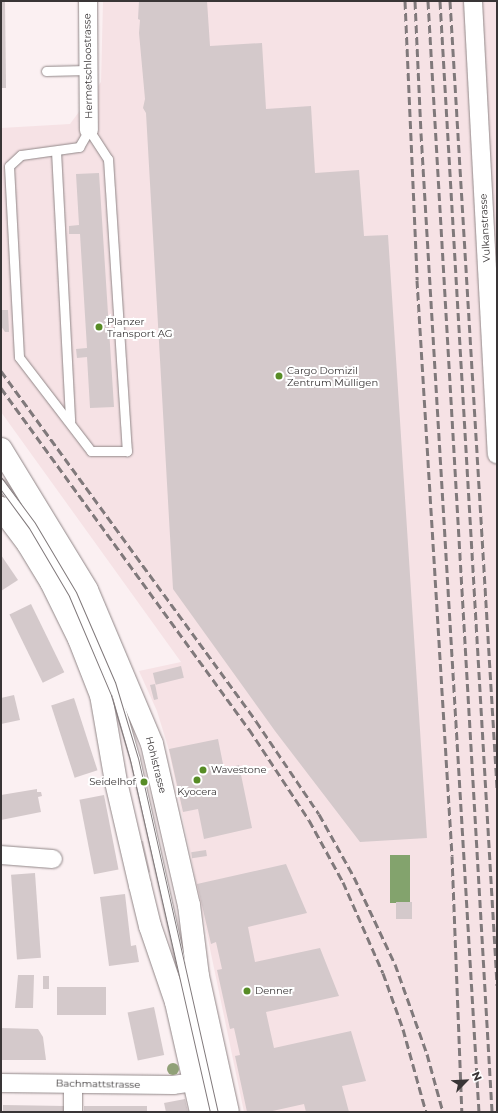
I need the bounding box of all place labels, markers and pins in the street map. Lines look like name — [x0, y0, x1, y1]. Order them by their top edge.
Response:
place label: Planzer Transport AG — [107, 315, 172, 338]
marker: Planzer Transport AG — [94, 322, 104, 332]
place label: Cargo Domizil Zentrum Mülligen — [287, 364, 378, 388]
marker: Cargo Domizil Zentrum Mülligen — [274, 371, 284, 381]
place label: Wavestone — [211, 764, 266, 776]
marker: Wavestone — [198, 765, 208, 775]
marker: Kyocera — [192, 775, 202, 785]
place label: Seidelhof — [89, 776, 136, 788]
marker: Seidelhof — [139, 777, 149, 787]
place label: Kyocera — [177, 786, 217, 798]
place label: Denner — [255, 985, 293, 997]
marker: Denner — [242, 986, 252, 996]

